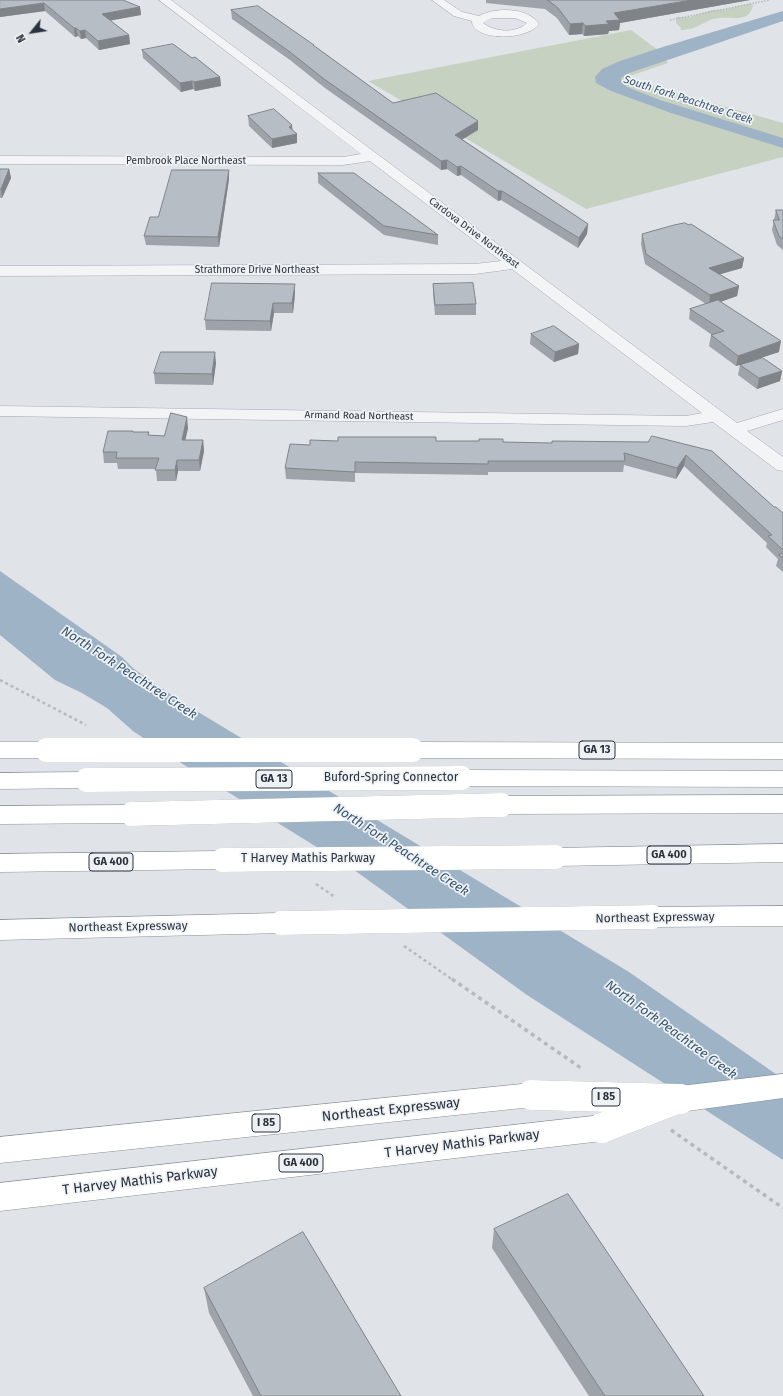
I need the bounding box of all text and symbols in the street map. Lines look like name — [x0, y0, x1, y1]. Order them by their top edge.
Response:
north arrow — [12, 12, 52, 52]
text: N — [14, 32, 29, 45]
water label: South Fork Peachtree Creek — [622, 73, 754, 127]
street label: Pembrook Place Northeast — [126, 155, 246, 167]
street label: Cardova Drive Northeast — [426, 195, 522, 271]
street label: Strathmore Drive Northeast — [195, 264, 319, 276]
street label: Armand Road Northeast — [305, 409, 413, 423]
water label: North Fork Peachtree Creek — [58, 623, 200, 723]
road number: GA 13 — [579, 741, 615, 759]
road number: GA 13 — [256, 770, 292, 788]
street label: Buford-Spring Connector — [324, 771, 458, 785]
water label: North Fork Peachtree Creek — [330, 800, 472, 900]
road number: GA 400 — [647, 846, 691, 864]
street label: T Harvey Mathis Parkway — [241, 852, 375, 866]
road number: GA 400 — [89, 853, 133, 871]
street label: Northeast Expressway — [595, 910, 715, 926]
street label: Northeast Expressway — [68, 919, 188, 935]
water label: North Fork Peachtree Creek — [602, 977, 740, 1083]
road number: I 85 — [592, 1088, 620, 1106]
street label: Northeast Expressway — [321, 1094, 461, 1126]
road number: I 85 — [252, 1114, 280, 1132]
street label: T Harvey Mathis Parkway — [383, 1126, 541, 1162]
road number: GA 400 — [279, 1154, 323, 1172]
street label: T Harvey Mathis Parkway — [61, 1163, 219, 1199]

